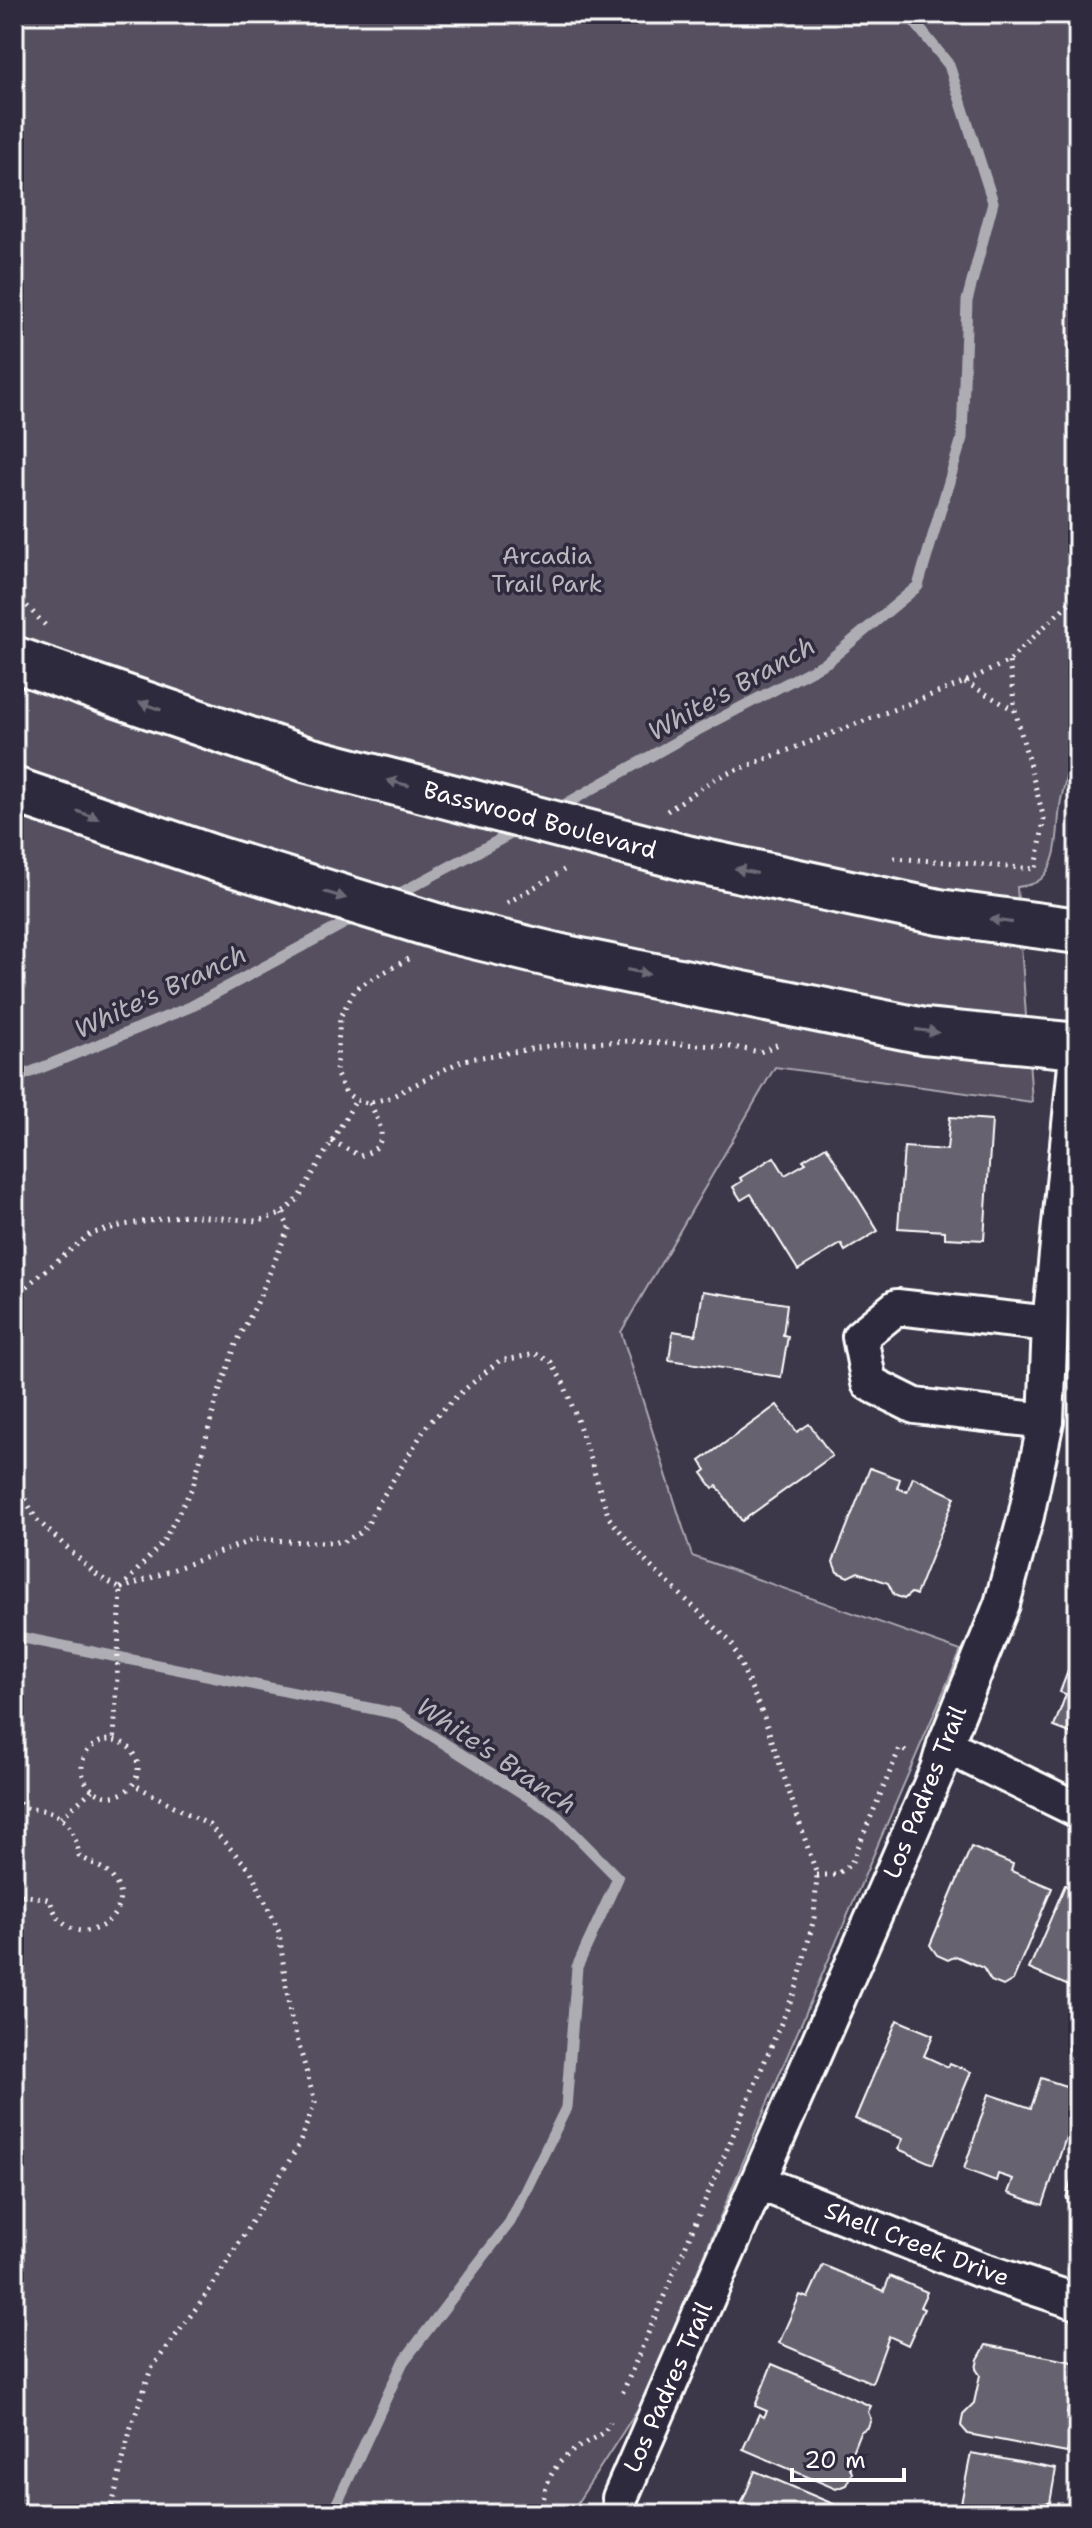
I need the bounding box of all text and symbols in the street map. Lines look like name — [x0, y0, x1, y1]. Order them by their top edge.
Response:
park label: Arcadia Trail Park — [492, 540, 602, 600]
water label: White's Branch — [641, 627, 821, 749]
one-way arrow — [137, 699, 161, 712]
street label: Basswood Boulevard — [420, 773, 660, 867]
one-way arrow — [385, 777, 410, 789]
one-way arrow — [76, 809, 100, 822]
one-way arrow — [733, 864, 758, 877]
one-way arrow — [323, 890, 347, 902]
one-way arrow — [988, 914, 1013, 927]
water label: White's Branch — [68, 936, 252, 1046]
one-way arrow — [626, 967, 651, 979]
one-way arrow — [915, 1024, 940, 1037]
water label: White's Branch — [410, 1688, 584, 1822]
street label: Los Padres Trail — [876, 1700, 975, 1883]
street label: Shell Creek Drive — [820, 2194, 1014, 2294]
street label: Los Padres Trail — [616, 2296, 720, 2477]
scale bar — [792, 2432, 904, 2482]
text: 20 m — [804, 2444, 866, 2476]

